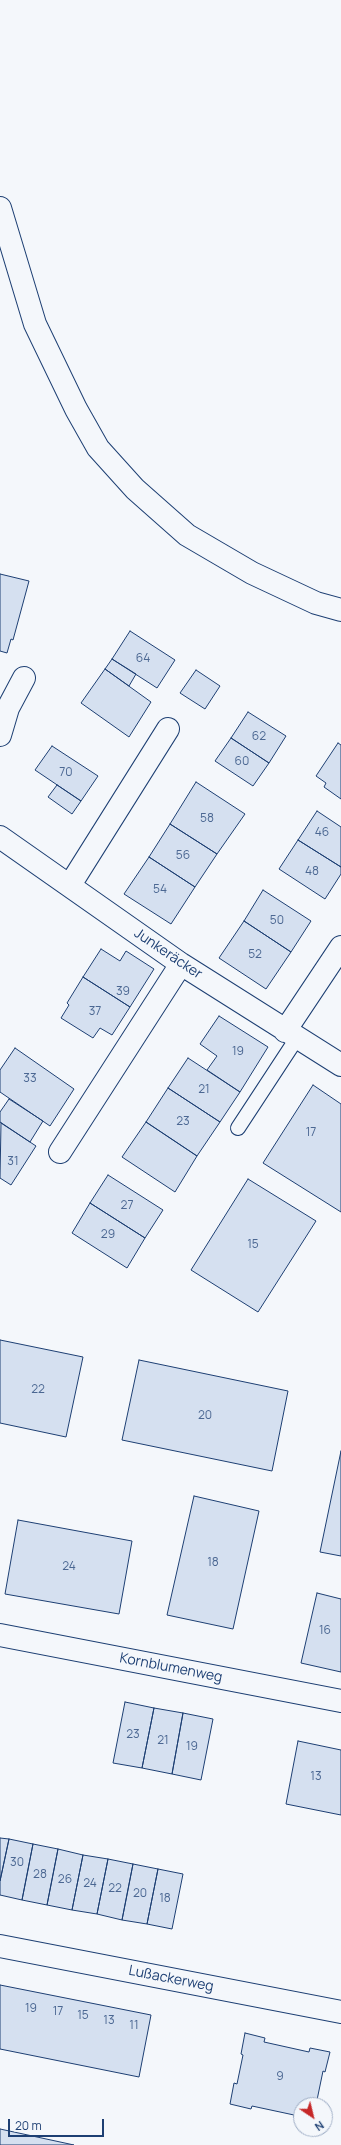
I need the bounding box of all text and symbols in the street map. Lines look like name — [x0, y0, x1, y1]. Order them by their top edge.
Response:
house number: 64 — [136, 652, 150, 666]
house number: 62 — [252, 730, 266, 744]
house number: 60 — [235, 755, 249, 769]
house number: 70 — [59, 766, 73, 780]
house number: 58 — [200, 812, 214, 826]
house number: 46 — [315, 826, 329, 840]
house number: 56 — [176, 849, 190, 863]
house number: 48 — [305, 865, 319, 879]
house number: 54 — [153, 883, 167, 897]
house number: 50 — [270, 914, 284, 928]
street label: Junkeräcker — [131, 925, 205, 983]
house number: 52 — [248, 948, 262, 962]
house number: 39 — [116, 985, 130, 999]
house number: 37 — [89, 1005, 101, 1019]
house number: 19 — [232, 1045, 244, 1059]
house number: 33 — [23, 1072, 37, 1086]
house number: 21 — [198, 1083, 210, 1097]
house number: 23 — [176, 1115, 190, 1129]
house number: 17 — [306, 1126, 316, 1140]
house number: 31 — [7, 1155, 19, 1169]
house number: 27 — [121, 1199, 133, 1213]
house number: 29 — [101, 1228, 115, 1242]
house number: 15 — [247, 1238, 259, 1252]
house number: 22 — [31, 1383, 45, 1397]
house number: 20 — [198, 1409, 212, 1423]
house number: 18 — [207, 1556, 219, 1570]
house number: 24 — [62, 1560, 76, 1574]
house number: 16 — [319, 1624, 331, 1638]
street label: Kornblumenweg — [118, 1650, 224, 1686]
house number: 23 — [126, 1728, 140, 1742]
house number: 21 — [157, 1734, 169, 1748]
house number: 19 — [186, 1740, 198, 1754]
house number: 13 — [310, 1770, 322, 1784]
house number: 30 — [10, 1856, 24, 1870]
house number: 28 — [33, 1868, 47, 1882]
house number: 26 — [58, 1873, 72, 1887]
house number: 24 — [83, 1877, 97, 1891]
house number: 22 — [108, 1882, 122, 1896]
house number: 20 — [133, 1887, 147, 1901]
house number: 18 — [159, 1892, 171, 1906]
street label: Lußackerweg — [127, 1963, 215, 1995]
house number: 19 — [25, 2002, 37, 2016]
house number: 17 — [53, 2005, 63, 2019]
house number: 15 — [77, 2009, 89, 2023]
house number: 13 — [103, 2014, 115, 2028]
house number: 11 — [129, 2019, 139, 2033]
house number: 9 — [276, 2070, 284, 2084]
north arrow — [293, 2097, 333, 2137]
scale bar — [10, 2111, 106, 2137]
text: 20 m — [15, 2117, 42, 2134]
text: N — [312, 2118, 327, 2135]

